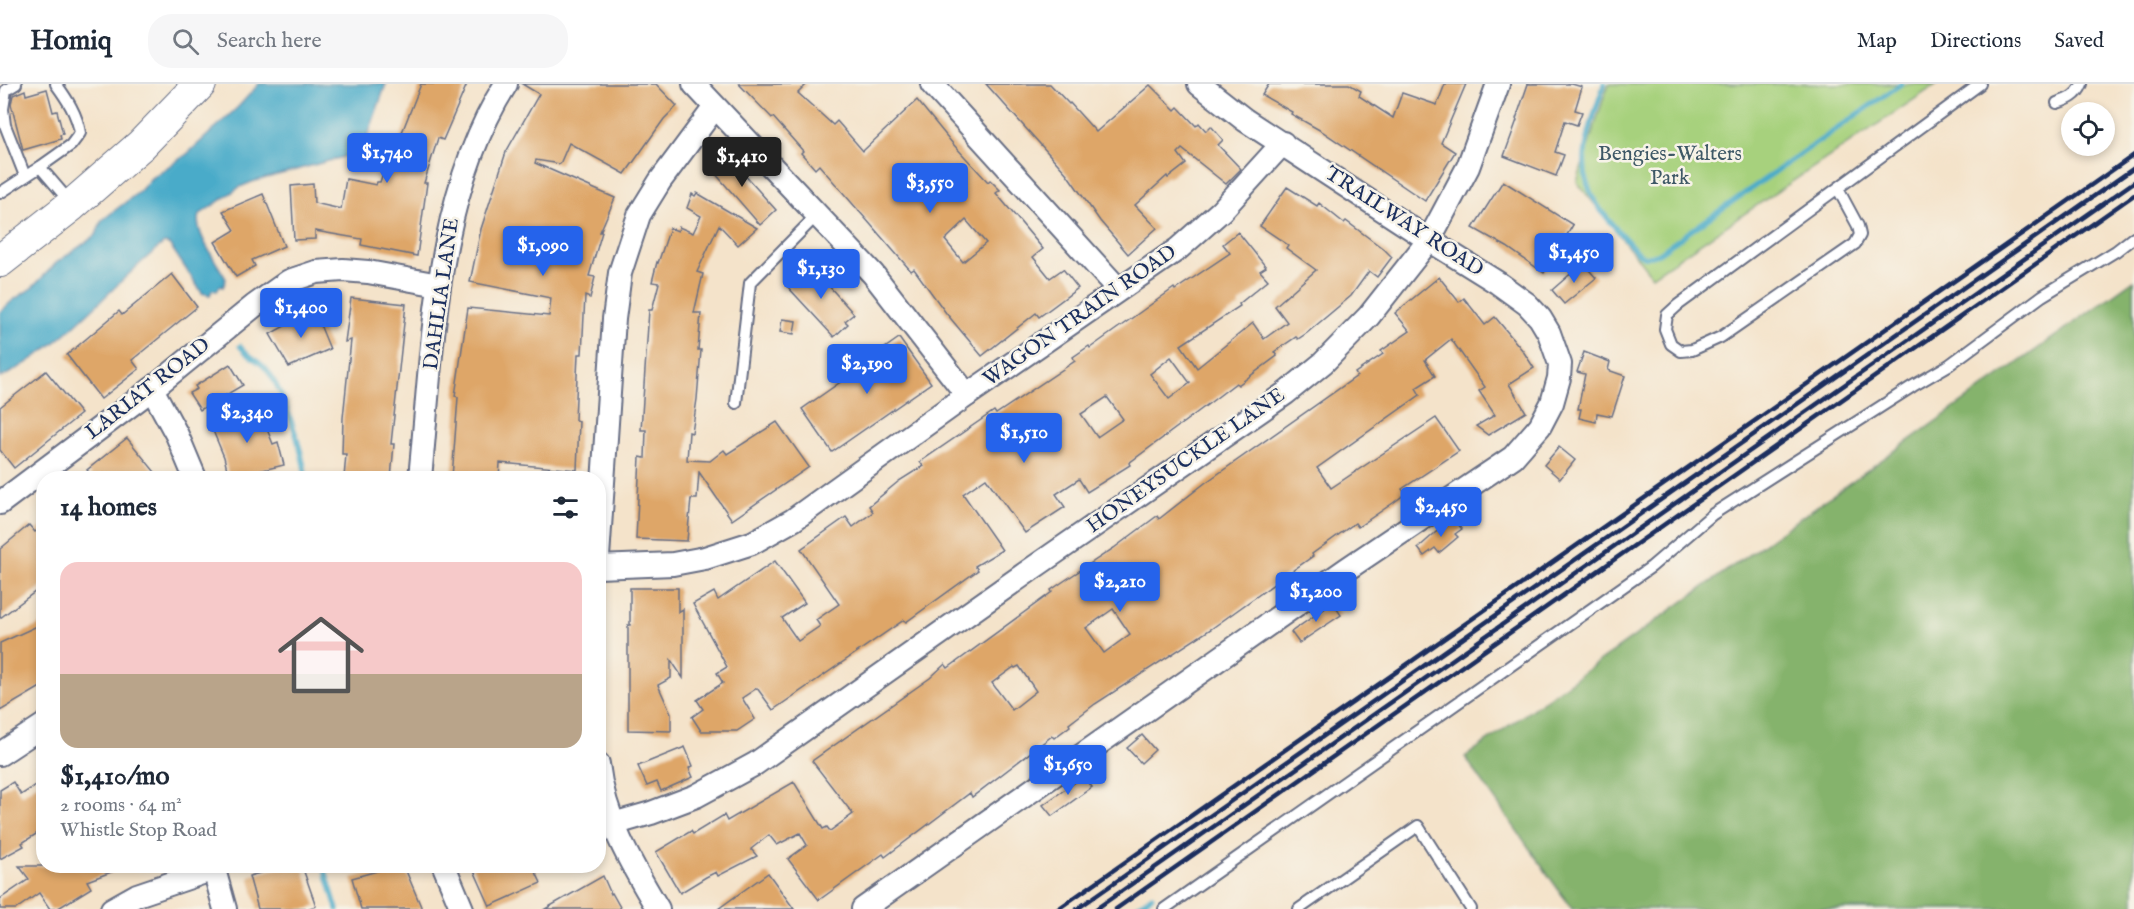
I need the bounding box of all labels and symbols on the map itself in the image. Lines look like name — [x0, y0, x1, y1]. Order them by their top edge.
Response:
pin: $1,740 — [338, 133, 436, 184]
pin: $1,410 — [693, 137, 791, 188]
park label: Bengies-Walters Park — [1598, 141, 1742, 192]
street label: TRAILWAY ROAD — [1319, 161, 1489, 283]
pin: $3,550 — [881, 163, 979, 214]
street label: DAHLIA LANE — [418, 216, 466, 372]
pin: $1,090 — [494, 226, 592, 277]
pin: $1,450 — [1525, 233, 1623, 284]
street label: WAGON TRAIN ROAD — [978, 239, 1182, 393]
pin: $1,130 — [772, 249, 870, 300]
pin: $1,400 — [252, 288, 350, 339]
street label: LARIAT ROAD — [80, 332, 216, 446]
pin: $2,190 — [818, 344, 916, 395]
street label: HONEYSUCKLE LANE — [1082, 382, 1290, 540]
pin: $2,340 — [198, 393, 296, 444]
pin: $1,510 — [975, 413, 1073, 464]
pin: $2,450 — [1392, 487, 1490, 538]
pin: $2,210 — [1071, 562, 1169, 613]
pin: $1,200 — [1267, 572, 1365, 623]
pin: $1,650 — [1019, 745, 1117, 796]

